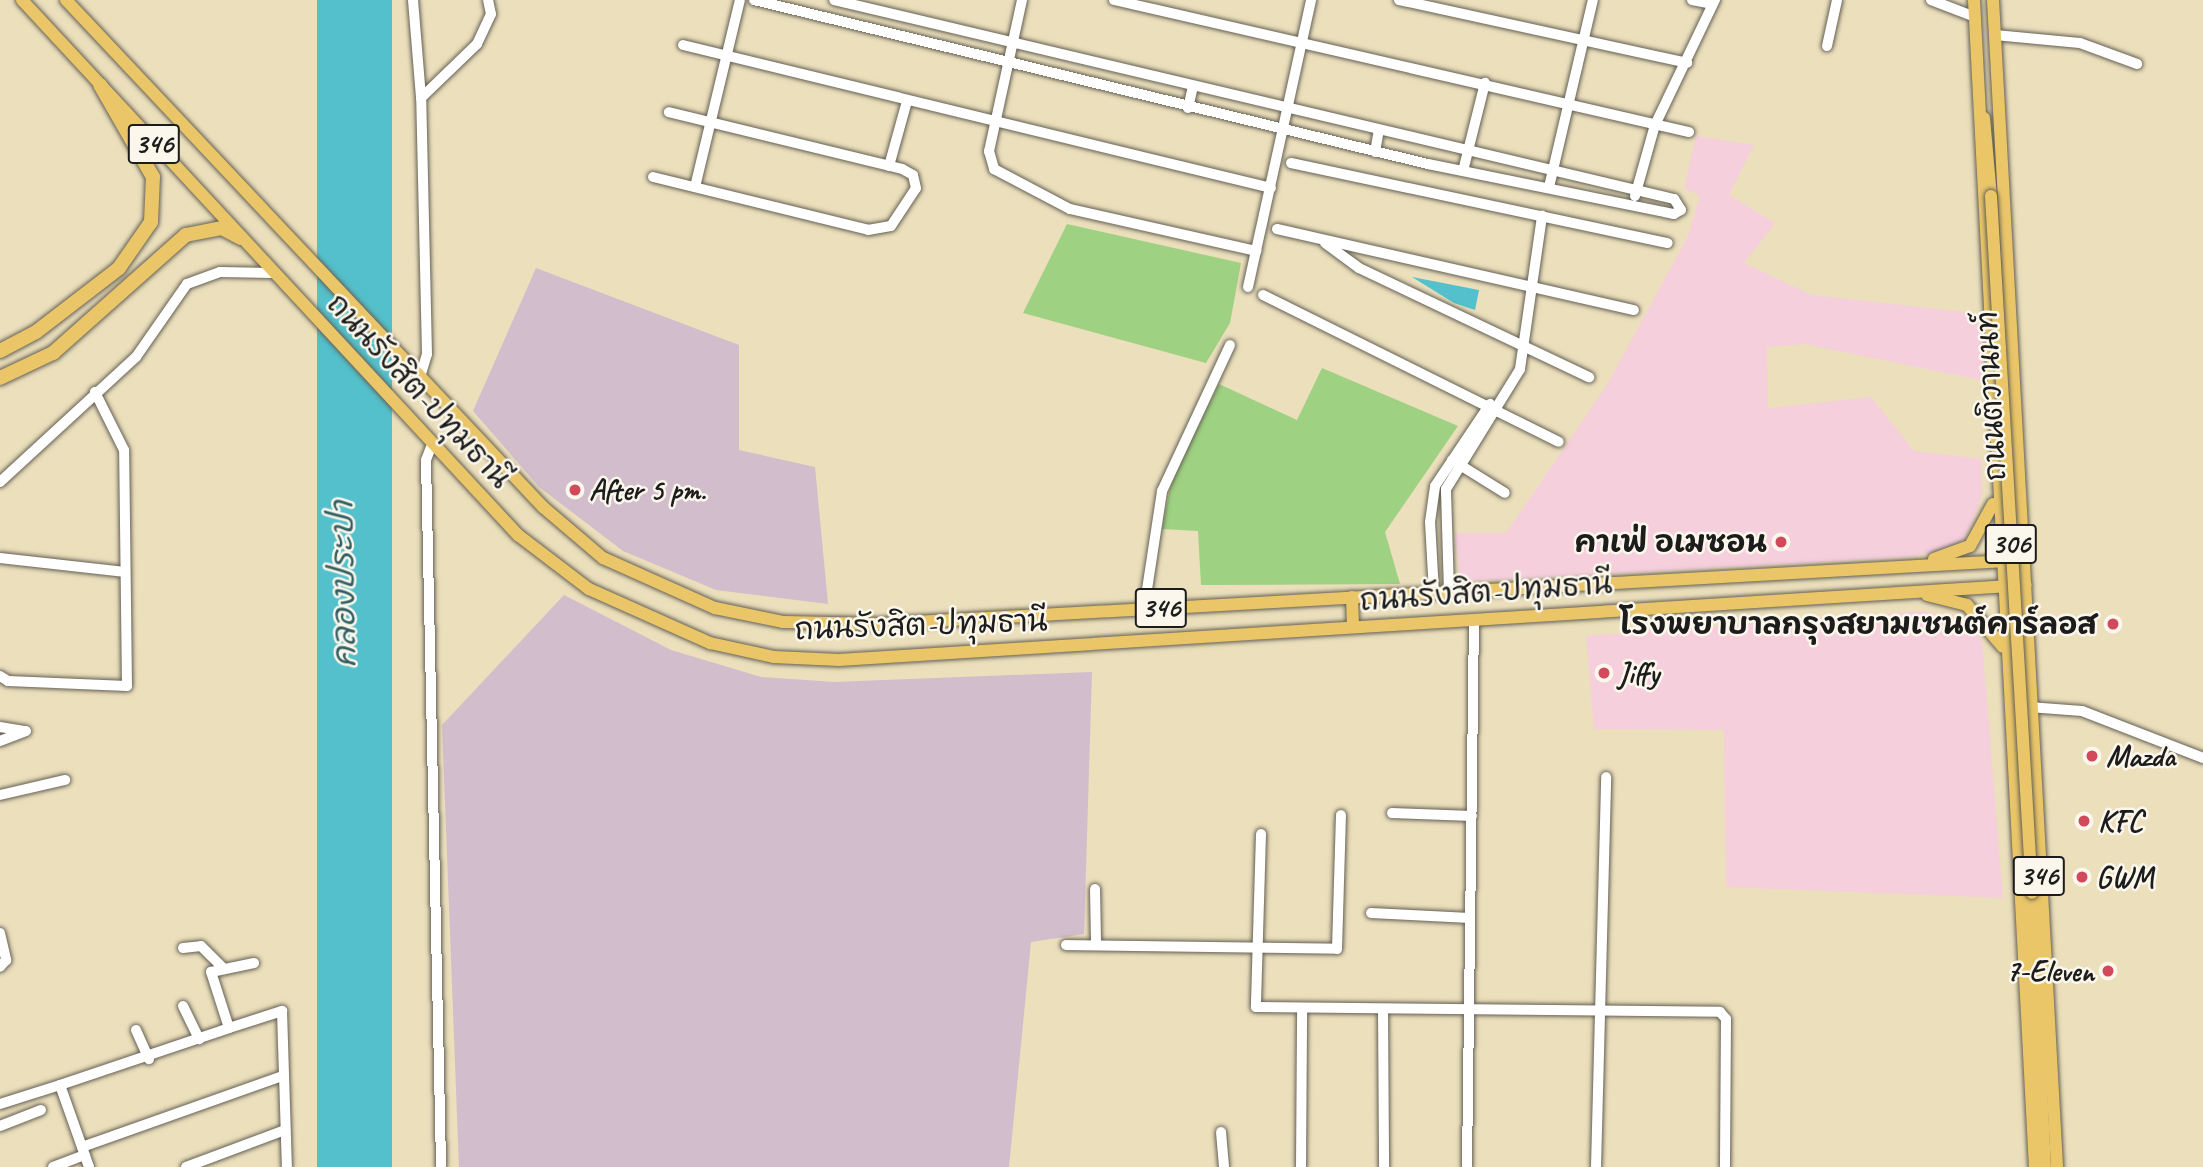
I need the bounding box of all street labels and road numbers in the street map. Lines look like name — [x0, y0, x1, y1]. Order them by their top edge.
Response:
road number: 346 — [128, 120, 180, 168]
street label: ถนนรังสิต-ปทุมธานี — [320, 286, 518, 496]
street label: ถนนติวานนท์ — [1969, 310, 2013, 482]
road number: 306 — [1985, 520, 2037, 568]
street label: ถนนรังสิต-ปทุมธานี — [1359, 565, 1613, 619]
road number: 346 — [1135, 584, 1187, 632]
street label: ถนนรังสิต-ปทุมธานี — [794, 603, 1048, 647]
road number: 346 — [2013, 852, 2065, 900]

